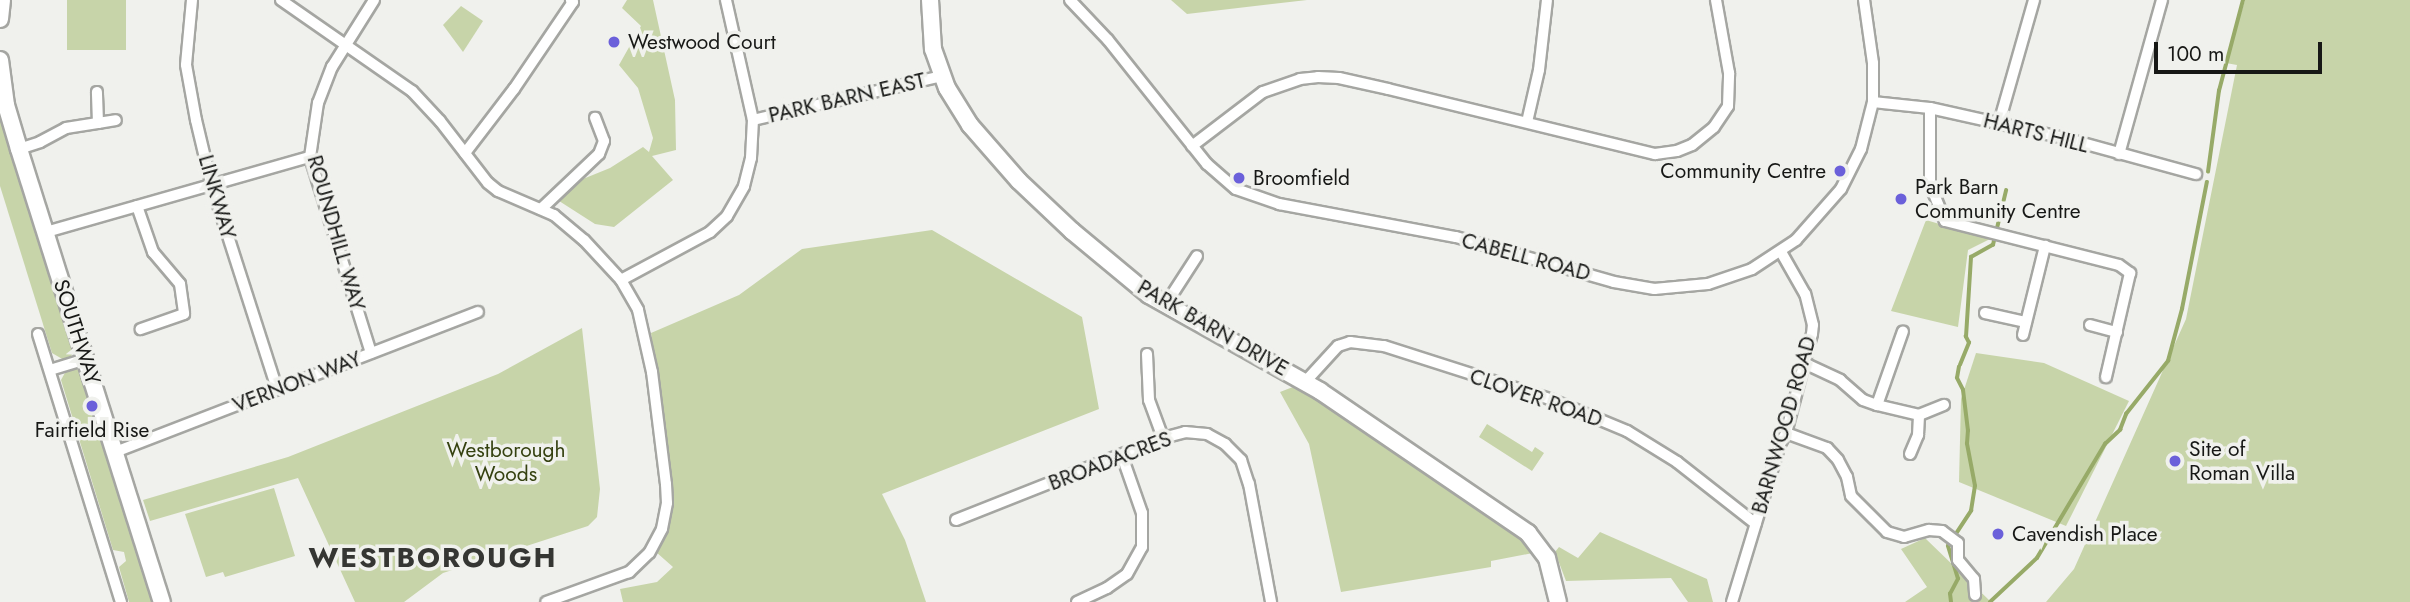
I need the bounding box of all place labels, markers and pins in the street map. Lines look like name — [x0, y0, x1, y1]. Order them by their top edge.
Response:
place label: Westwood Court — [628, 29, 776, 55]
marker: Westwood Court — [606, 34, 622, 50]
place label: Community Centre — [1660, 158, 1826, 184]
marker: Community Centre — [1832, 163, 1848, 179]
place label: Broomfield — [1253, 165, 1350, 191]
marker: Broomfield — [1231, 170, 1247, 186]
place label: Park Barn Community Centre — [1915, 174, 2081, 224]
marker: Park Barn Community Centre — [1893, 191, 1909, 207]
marker: Fairfield Rise — [84, 398, 100, 414]
place label: Fairfield Rise — [35, 417, 149, 443]
place label: Site of Roman Villa — [2189, 436, 2295, 486]
marker: Site of Roman Villa — [2167, 453, 2183, 469]
place label: Cavendish Place — [2012, 521, 2158, 547]
marker: Cavendish Place — [1990, 526, 2006, 542]

